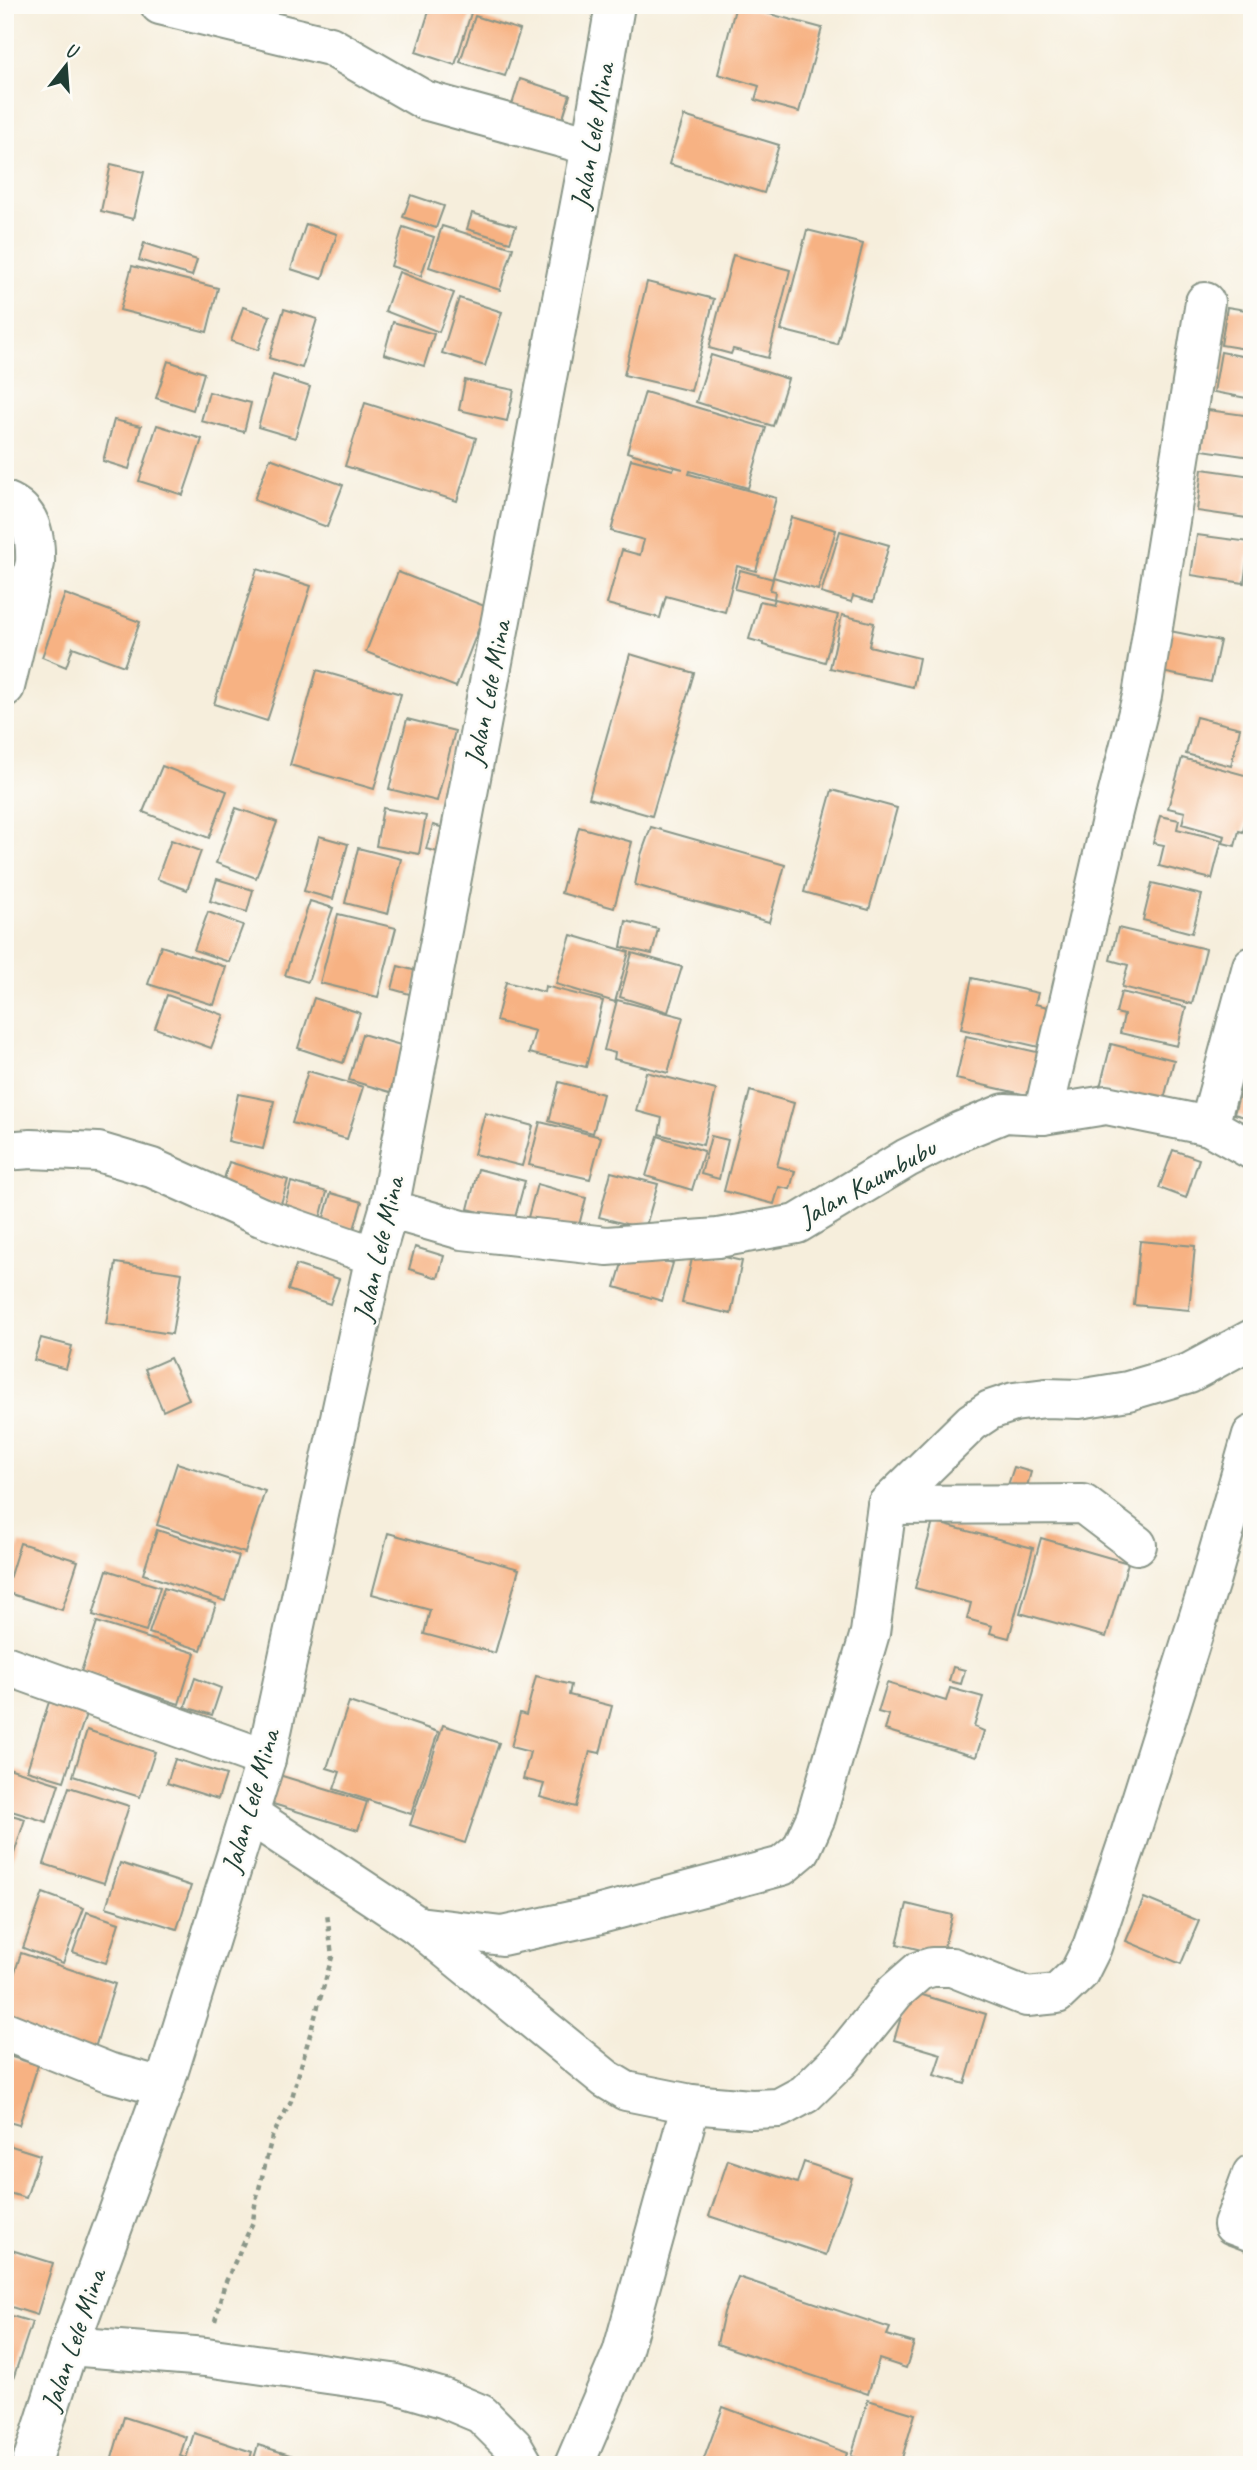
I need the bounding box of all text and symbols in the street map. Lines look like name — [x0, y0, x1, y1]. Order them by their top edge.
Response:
north arrow — [32, 32, 102, 102]
text: U — [63, 38, 82, 65]
street label: Jalan Lele Mina — [562, 58, 622, 213]
street label: Jalan Lele Mina — [455, 615, 519, 770]
street label: Jalan Kaumbubu — [791, 1129, 943, 1235]
street label: Jalan Lele Mina — [344, 1171, 412, 1326]
street label: Jalan Lele Mina — [212, 1723, 288, 1878]
street label: Jalan Lele Mina — [32, 2262, 114, 2417]

